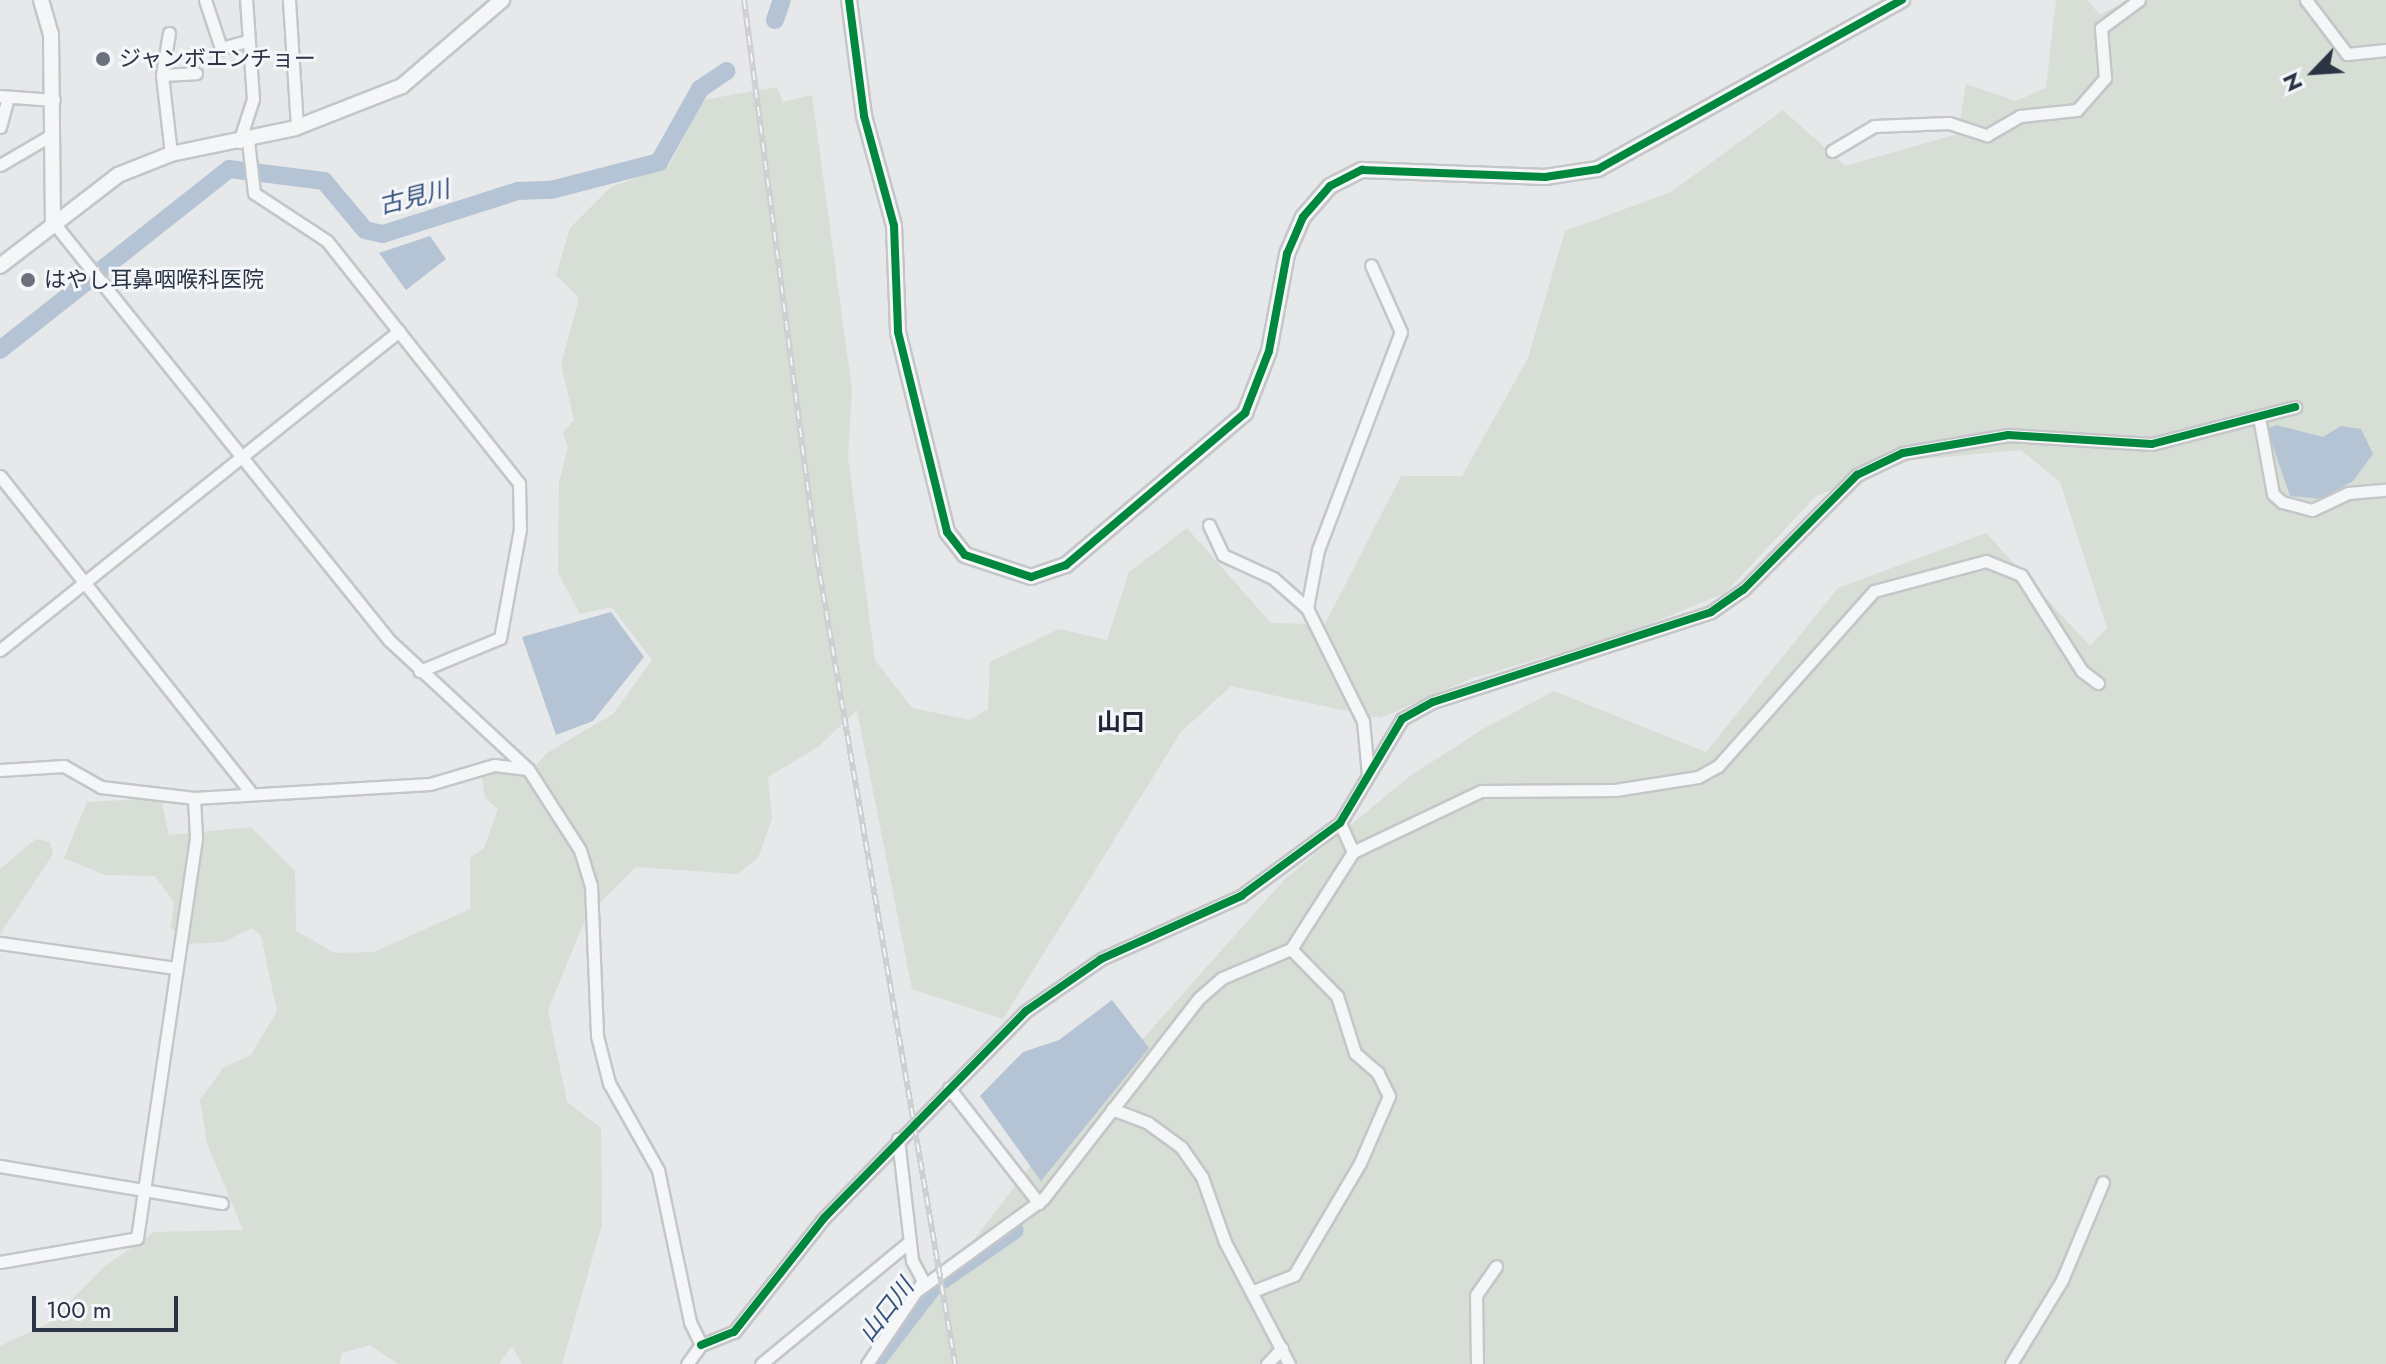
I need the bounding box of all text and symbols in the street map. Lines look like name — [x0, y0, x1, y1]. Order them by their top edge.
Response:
north arrow — [2274, 32, 2354, 112]
place label: ジャンボエンチョー — [119, 46, 317, 72]
marker: ジャンボエンチョー — [94, 50, 112, 68]
text: N — [2274, 67, 2310, 97]
water label: 古見川 — [376, 174, 452, 220]
place label: はやし耳鼻咽喉科医院 — [44, 267, 264, 293]
marker: はやし耳鼻咽喉科医院 — [19, 271, 37, 289]
district label: 山口 — [1097, 708, 1145, 736]
water label: 山口川 — [852, 1273, 920, 1347]
scale bar — [36, 1280, 182, 1330]
text: 100 m — [46, 1292, 112, 1327]

